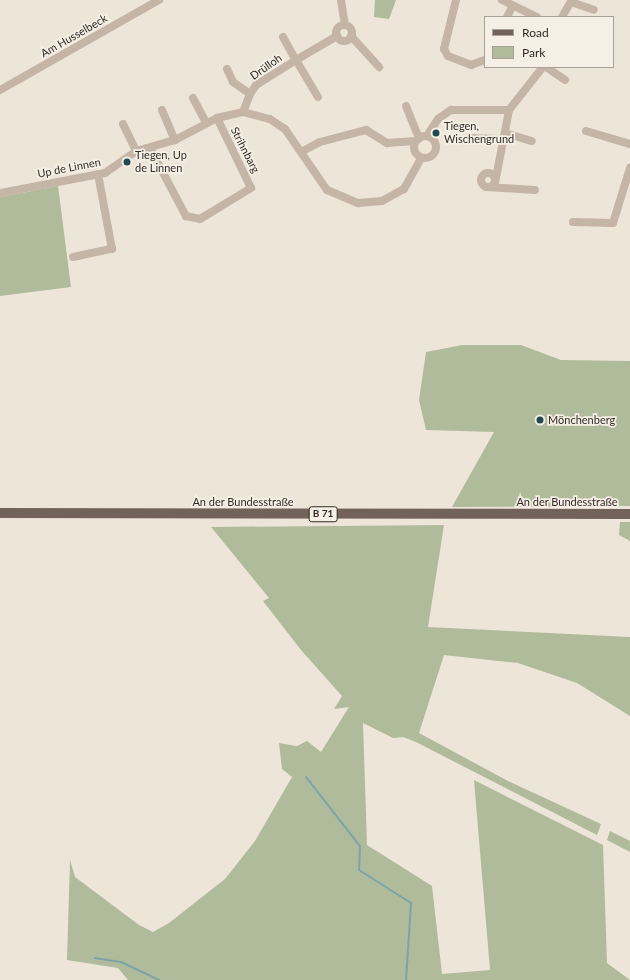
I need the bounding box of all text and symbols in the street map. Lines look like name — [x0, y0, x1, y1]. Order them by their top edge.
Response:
street label: Am Husselbeck — [38, 12, 110, 60]
legend — [484, 16, 614, 68]
text: Road — [522, 25, 549, 40]
text: Park — [522, 45, 545, 60]
street label: Drülloh — [247, 51, 285, 83]
place label: Tiegen, Wischengrund — [444, 120, 514, 146]
street label: Strihnbarg — [228, 125, 262, 175]
marker: Tiegen, Wischengrund — [431, 128, 441, 138]
place label: Tiegen, Up de Linnen — [135, 149, 187, 175]
street label: Up de Linnen — [36, 155, 102, 181]
marker: Tiegen, Up de Linnen — [122, 157, 132, 167]
place label: Mönchenberg — [548, 413, 615, 427]
marker: Mönchenberg — [535, 415, 545, 425]
street label: An der Bundesstraße — [192, 495, 294, 509]
street label: An der Bundesstraße — [516, 495, 618, 509]
road number: B 71 — [308, 506, 338, 522]

